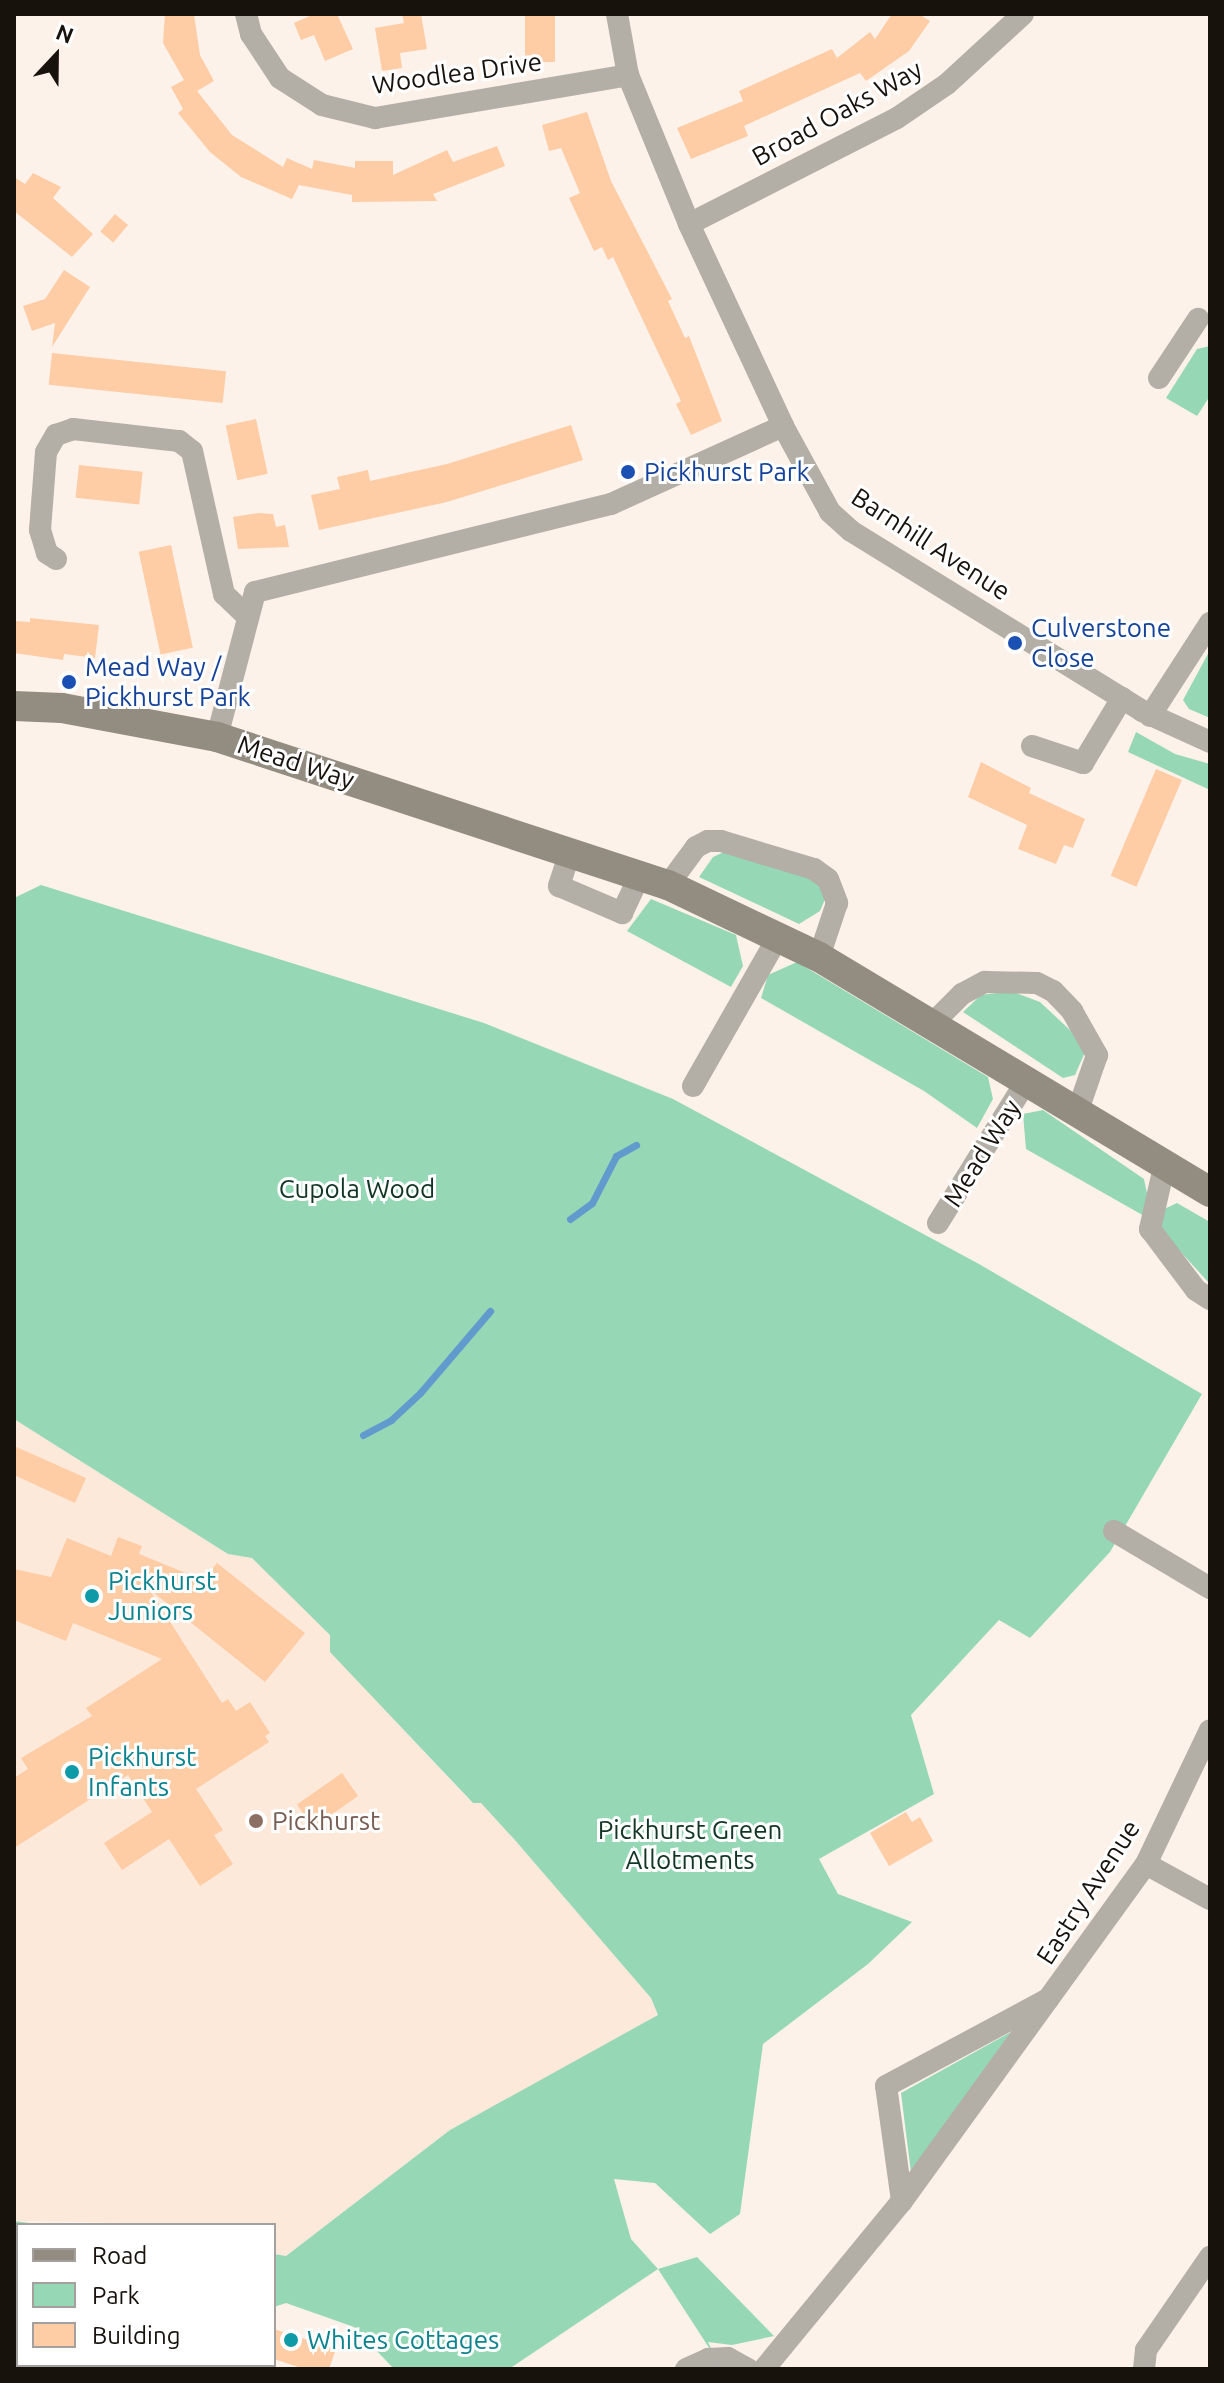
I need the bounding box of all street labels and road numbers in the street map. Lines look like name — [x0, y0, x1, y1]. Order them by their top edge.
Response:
street label: Woodlea Drive — [370, 46, 544, 100]
street label: Broad Oaks Way — [747, 53, 927, 173]
street label: Barnhill Avenue — [846, 481, 1016, 607]
street label: Mead Way — [234, 728, 358, 796]
street label: Mead Way — [937, 1093, 1027, 1213]
street label: Eastry Avenue — [1030, 1814, 1146, 1970]

